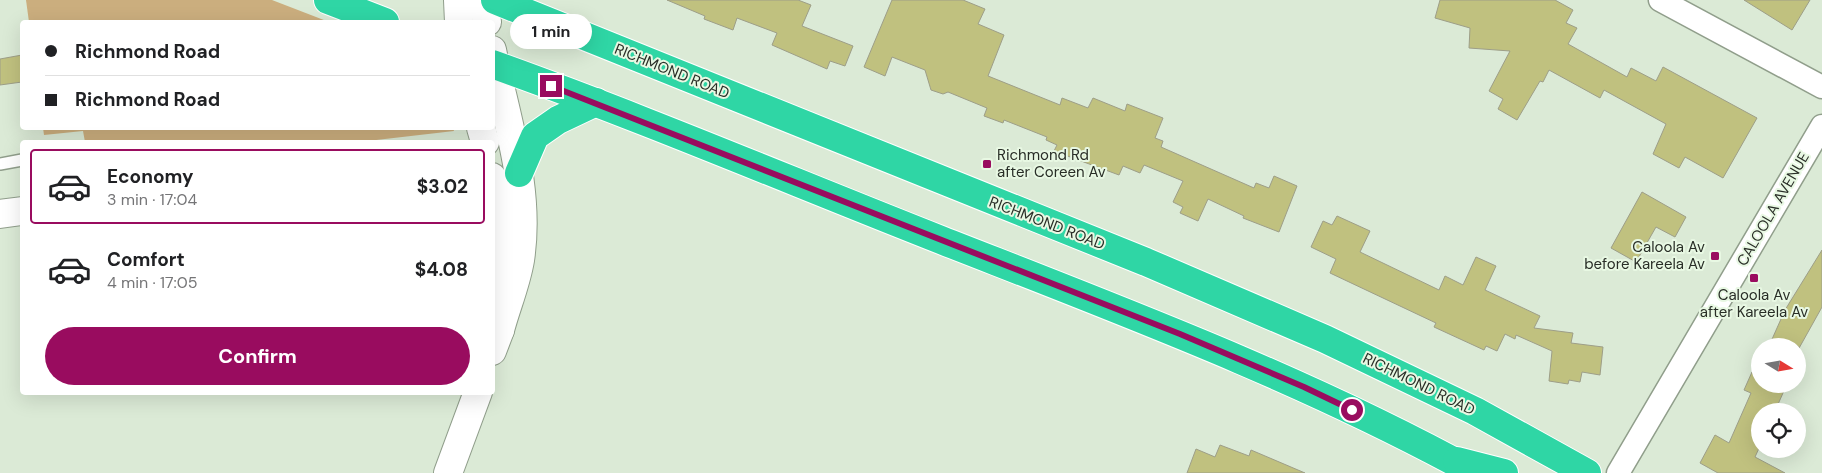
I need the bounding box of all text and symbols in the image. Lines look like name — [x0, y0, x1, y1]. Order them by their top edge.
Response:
callout: 1 min — [510, 13, 592, 48]
text: 1 min — [532, 21, 570, 42]
text: Richmond Road — [75, 39, 220, 64]
street label: RICHMOND ROAD — [612, 39, 732, 103]
route end — [540, 75, 562, 97]
text: Richmond Road — [75, 87, 220, 112]
place label: Richmond Rd after Coreen Av — [997, 145, 1106, 182]
street label: CALOOLA AVENUE — [1732, 149, 1814, 269]
marker: Richmond Rd after Coreen Av — [981, 158, 993, 170]
icon: car — [47, 164, 92, 209]
text: Economy — [107, 164, 194, 189]
text: $3.02 — [417, 174, 468, 199]
text: 3 min · 17:04 — [107, 189, 197, 210]
street label: RICHMOND ROAD — [986, 192, 1108, 254]
place label: Caloola Av before Kareela Av — [1584, 237, 1705, 274]
icon: car — [47, 247, 92, 292]
text: Comfort — [107, 247, 185, 272]
marker: Caloola Av before Kareela Av — [1709, 250, 1721, 262]
text: $4.08 — [415, 257, 468, 282]
text: 4 min · 17:05 — [107, 272, 197, 293]
marker: Caloola Av after Kareela Av — [1748, 272, 1760, 284]
place label: Caloola Av after Kareela Av — [1700, 285, 1808, 322]
button: Confirm — [45, 327, 470, 385]
north arrow — [1751, 338, 1806, 392]
map controls — [1751, 338, 1806, 458]
street label: RICHMOND ROAD — [1360, 348, 1478, 420]
route start — [1341, 399, 1363, 421]
button: locate — [1751, 403, 1806, 458]

